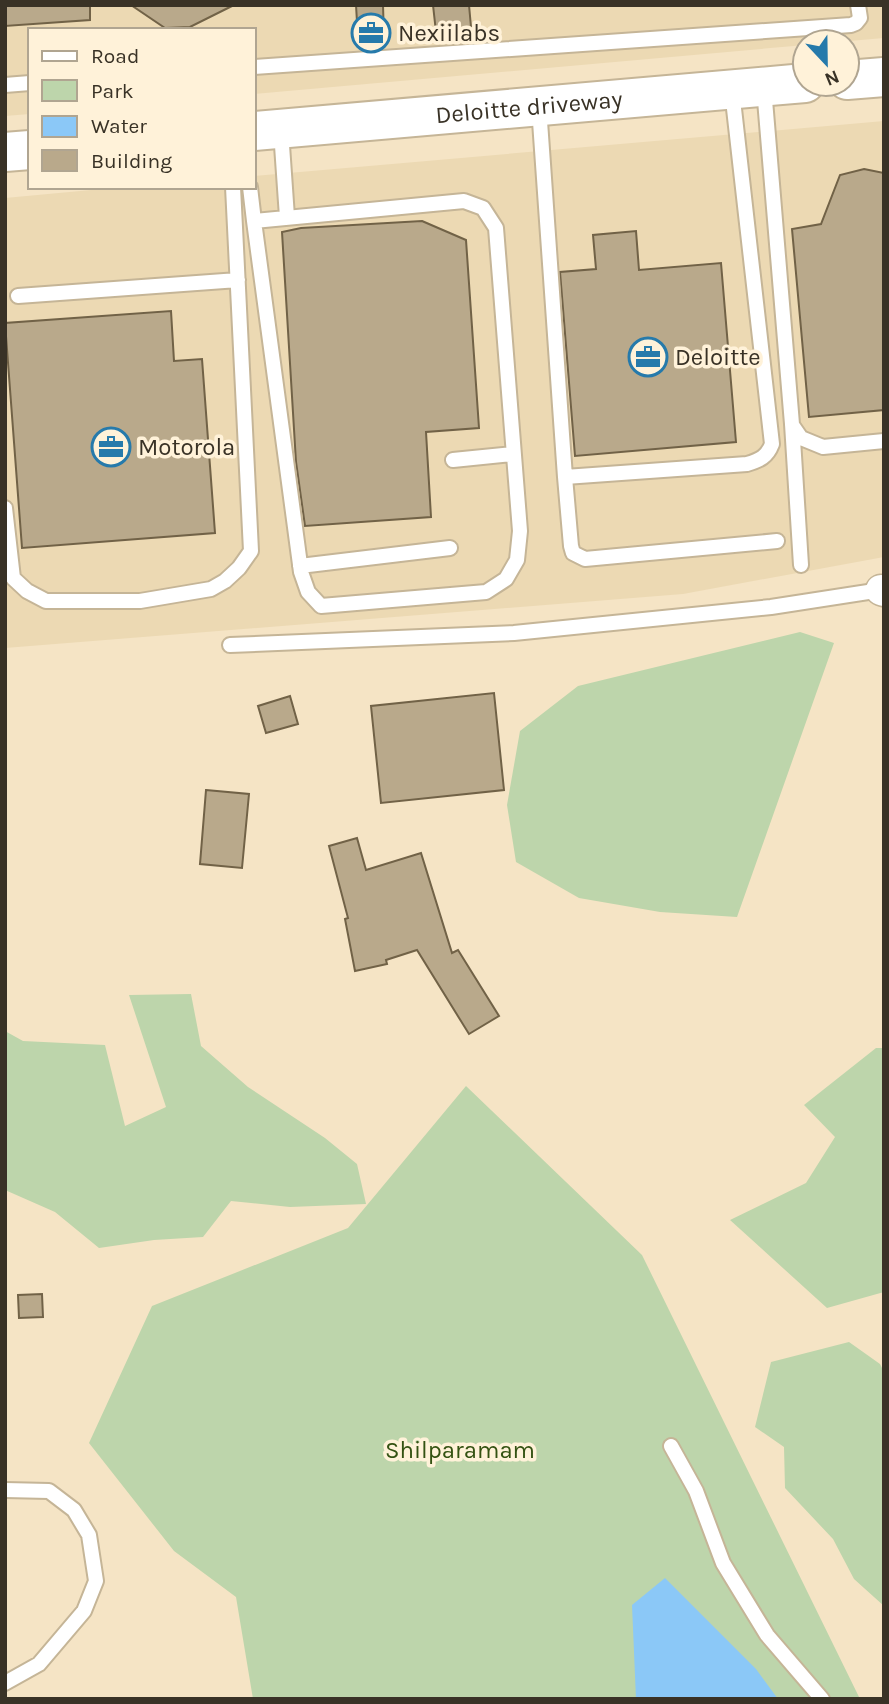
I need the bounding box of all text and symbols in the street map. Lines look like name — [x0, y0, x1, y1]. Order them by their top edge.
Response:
office icon: Nexiilabs — [350, 12, 392, 54]
place label: Nexiilabs — [398, 19, 500, 47]
legend — [28, 28, 256, 189]
north arrow — [791, 28, 861, 98]
text: Road — [91, 44, 139, 68]
text: N — [822, 65, 842, 91]
text: Park — [91, 79, 134, 103]
street label: Deloitte driveway — [434, 85, 624, 129]
text: Water — [91, 114, 147, 138]
text: Building — [91, 149, 172, 173]
office icon: Deloitte — [627, 336, 669, 378]
place label: Deloitte — [675, 343, 761, 371]
office icon: Motorola — [90, 426, 132, 468]
place label: Motorola — [138, 433, 235, 461]
park label: Shilparamam — [385, 1436, 535, 1464]

